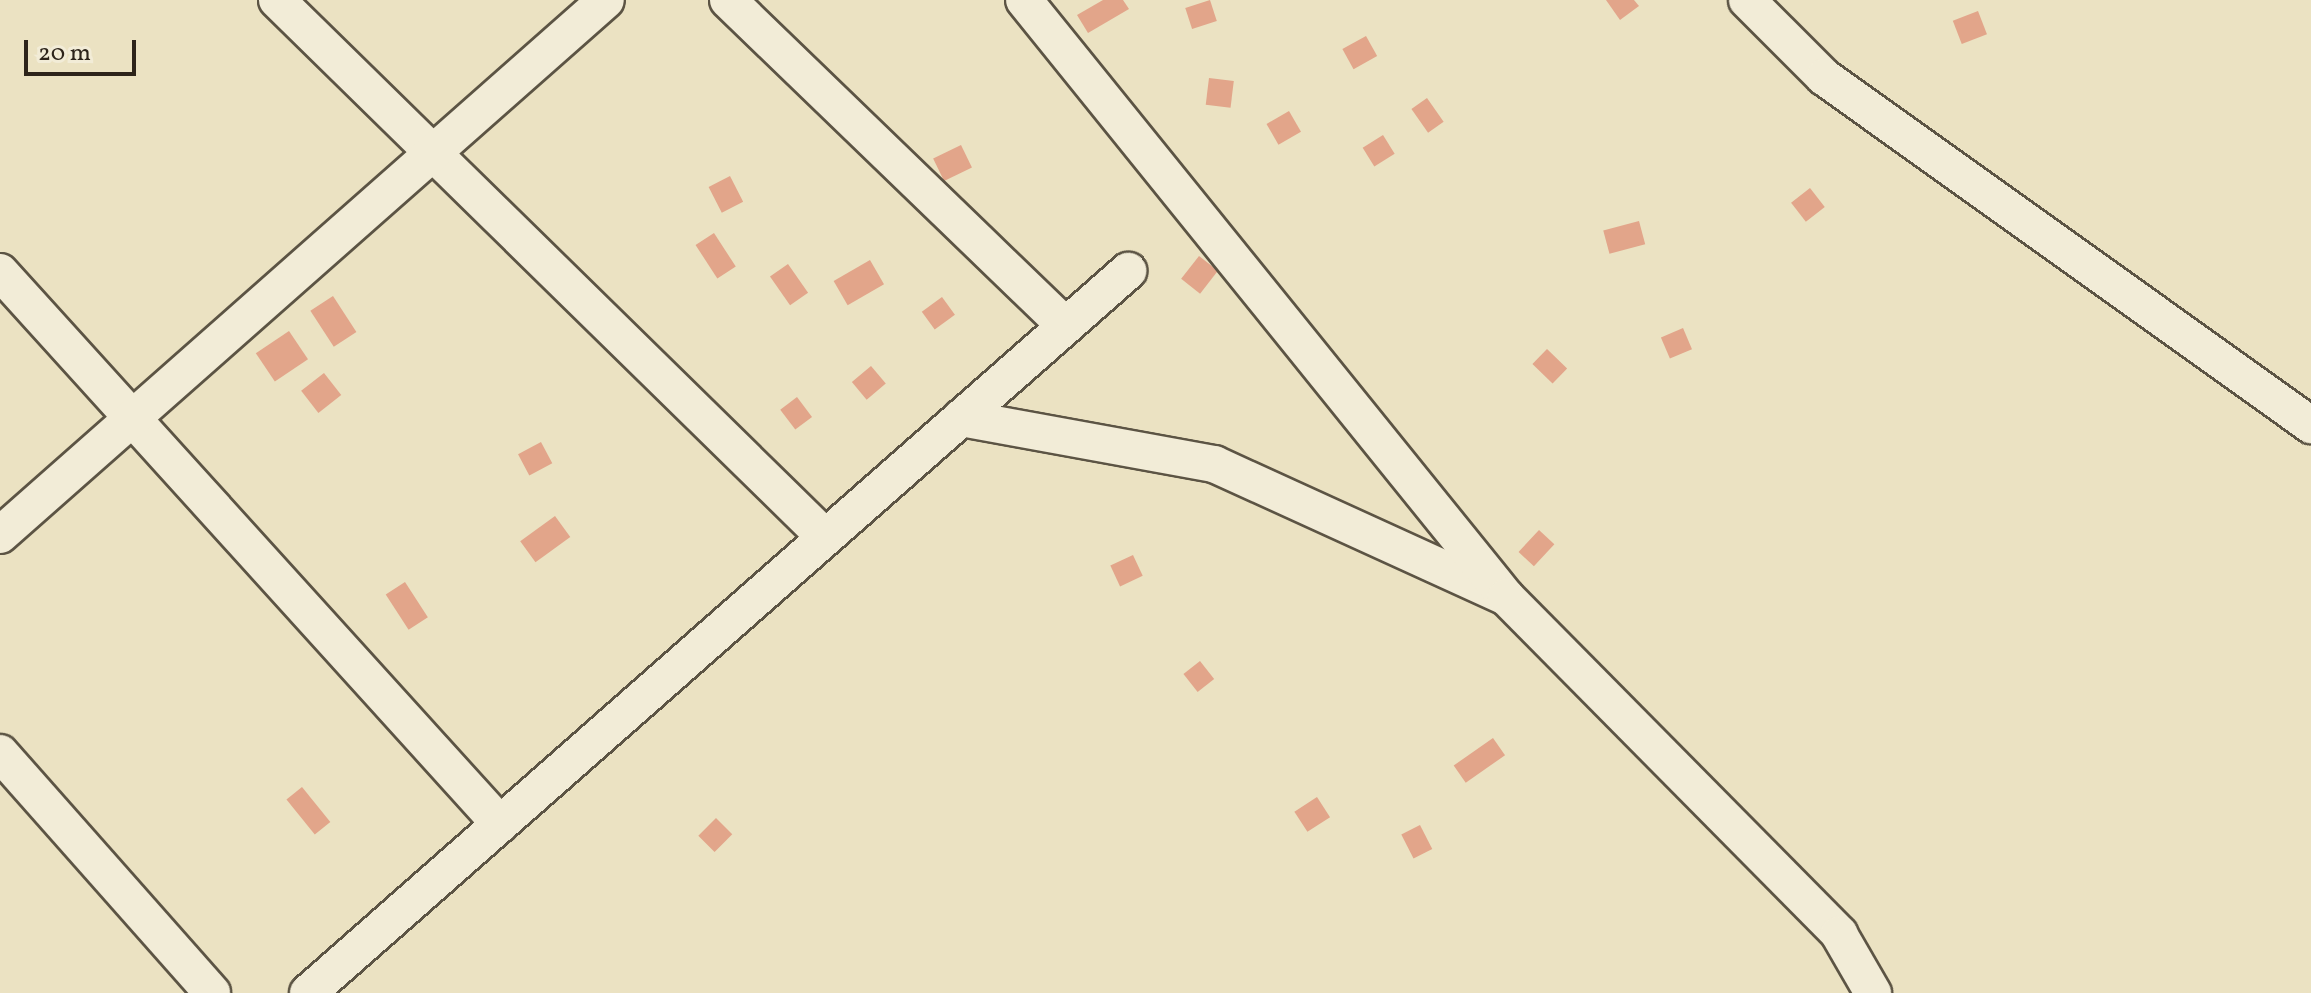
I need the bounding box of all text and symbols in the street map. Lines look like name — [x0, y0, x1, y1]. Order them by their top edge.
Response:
scale bar — [28, 24, 140, 74]
text: 20 m — [38, 37, 91, 71]

